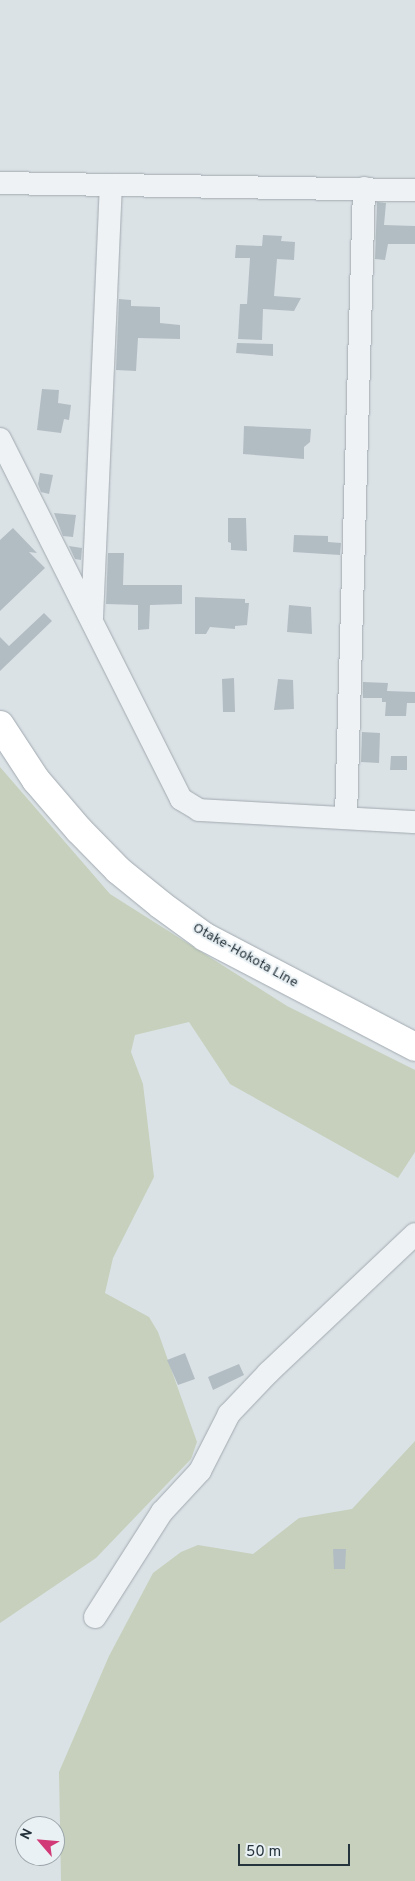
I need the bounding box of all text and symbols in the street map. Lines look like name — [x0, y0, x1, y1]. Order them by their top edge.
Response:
street label: Otake-Hokota Line — [189, 920, 301, 992]
north arrow — [15, 1816, 65, 1866]
text: N — [17, 1826, 37, 1843]
scale bar — [240, 1834, 352, 1866]
text: 50 m — [246, 1843, 281, 1862]

